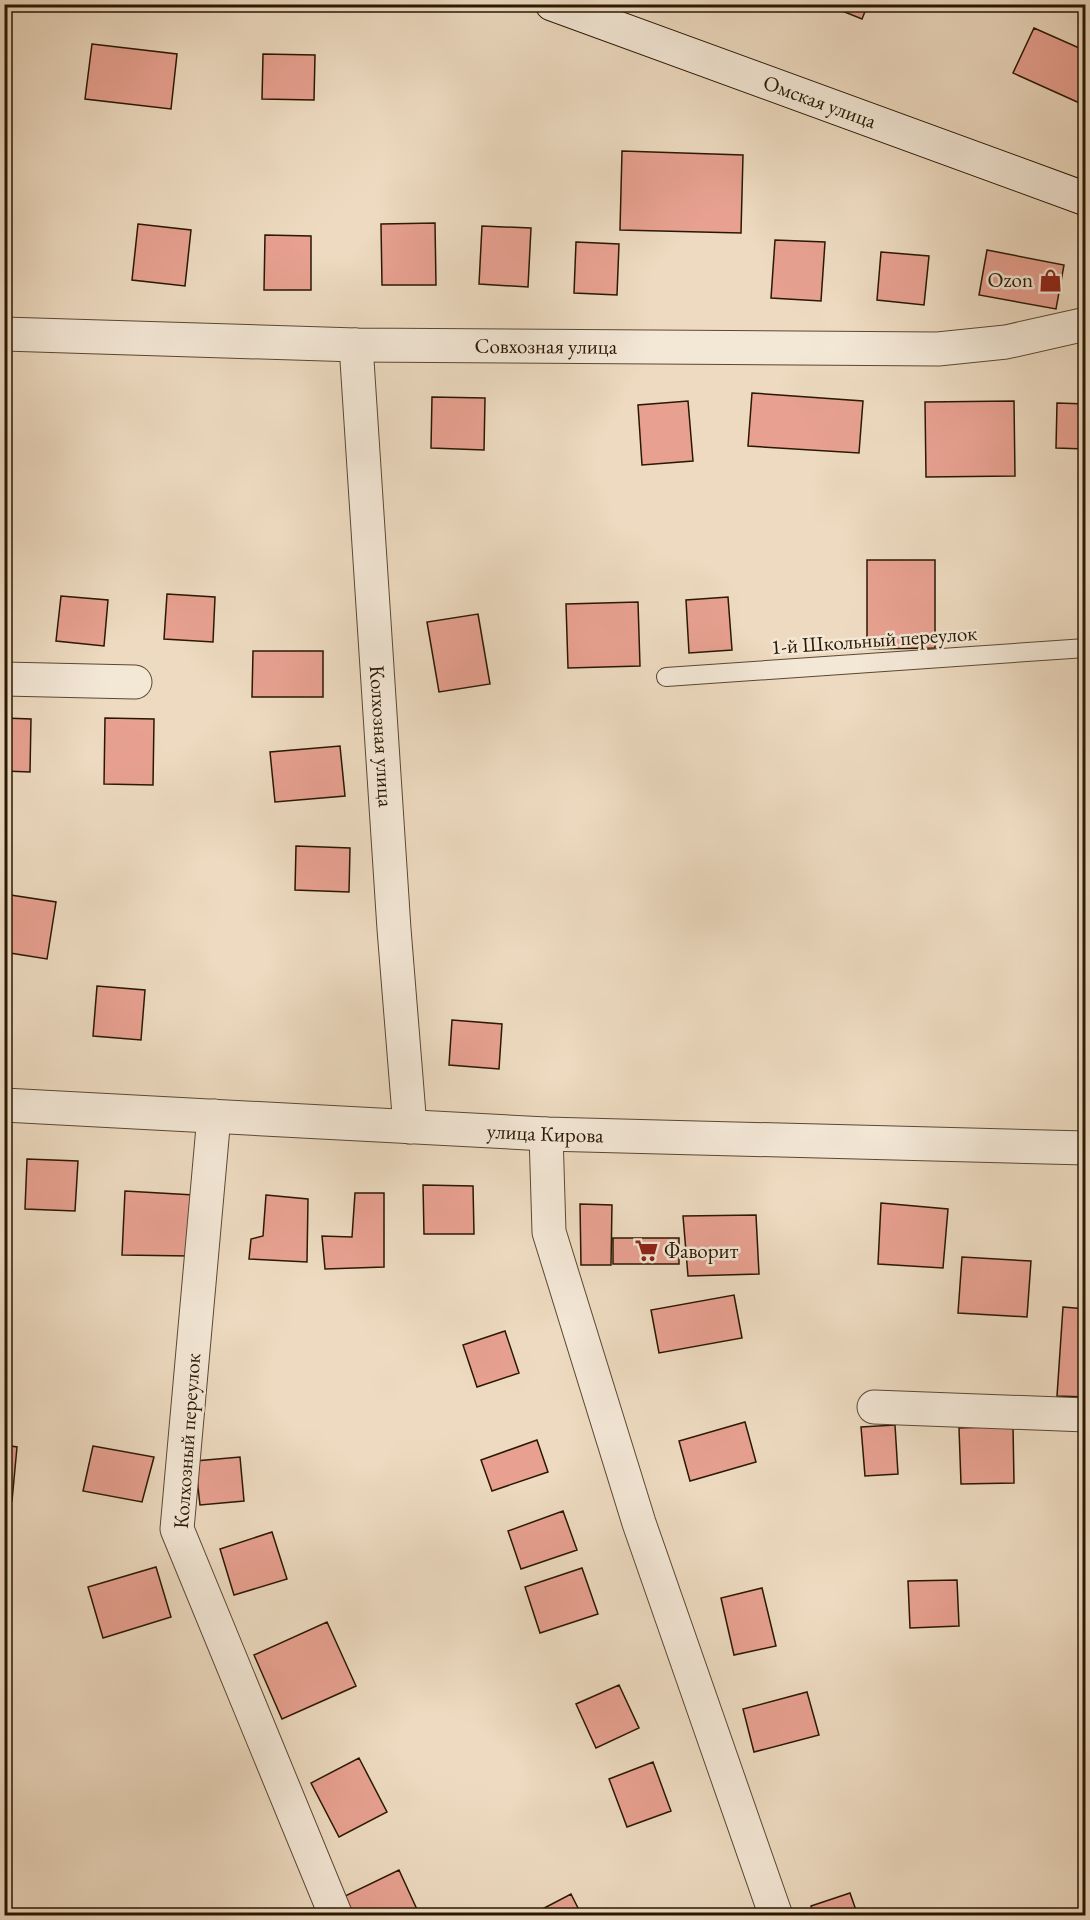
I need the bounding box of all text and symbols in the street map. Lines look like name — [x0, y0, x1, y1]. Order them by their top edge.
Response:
street label: Омская улица — [760, 68, 881, 134]
place label: Ozon — [988, 266, 1033, 293]
shop icon: Ozon — [1038, 267, 1064, 293]
street label: Совхозная улица — [474, 332, 618, 360]
street label: 1-й Школьный переулок — [770, 619, 978, 660]
street label: Колхозная улица — [364, 664, 400, 809]
street label: улица Кирова — [486, 1117, 605, 1149]
place label: Фаворит — [664, 1237, 739, 1264]
supermarket icon: Фаворит — [633, 1238, 659, 1264]
street label: Колхозный переулок — [167, 1352, 206, 1530]

